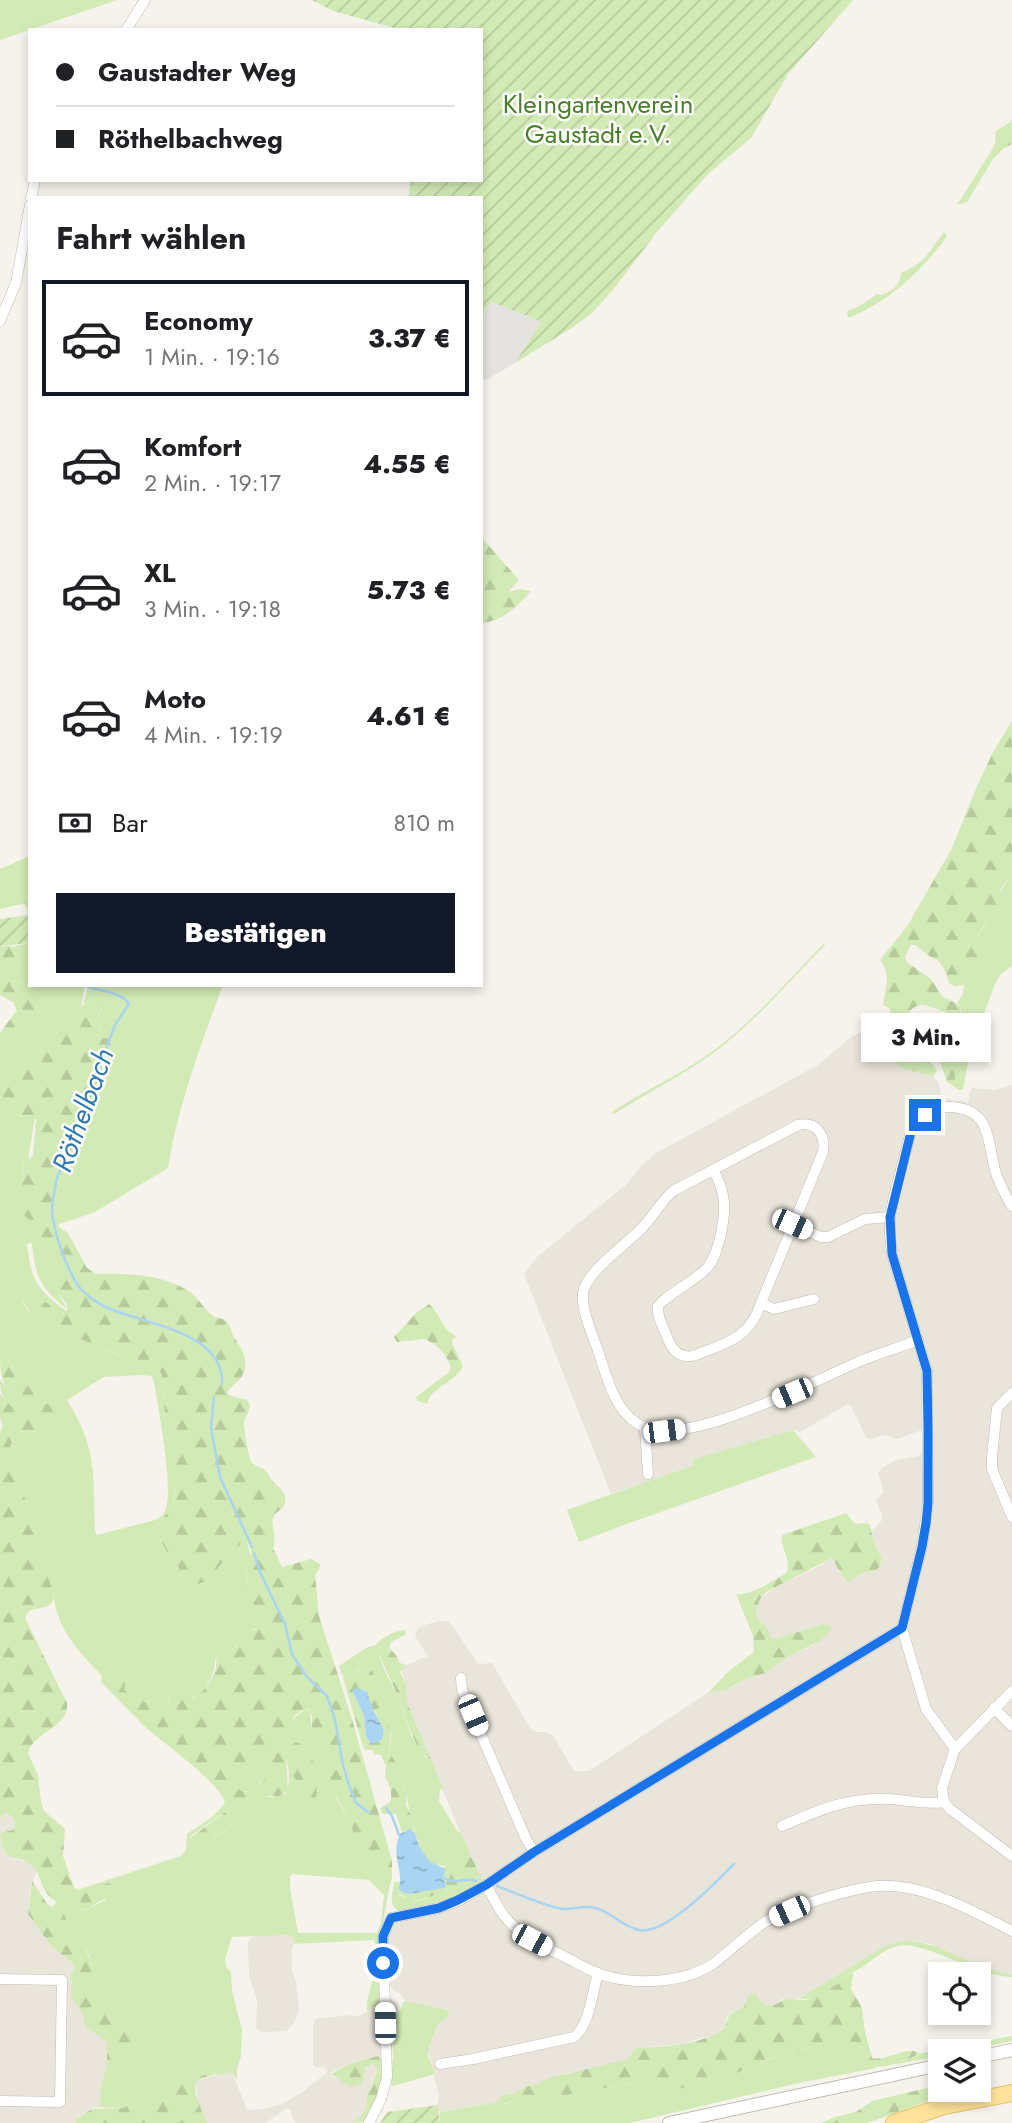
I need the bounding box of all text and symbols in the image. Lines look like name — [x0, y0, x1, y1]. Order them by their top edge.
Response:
text: Gaustadter Weg — [98, 53, 296, 91]
park label: Kleingartenverein Gaustadt e.V. — [503, 85, 693, 153]
text: Röthelbachweg — [98, 120, 283, 158]
text: Fahrt wählen — [56, 215, 246, 261]
text: Economy — [144, 302, 253, 340]
icon: car — [60, 307, 123, 370]
text: 3.37 € — [368, 319, 451, 357]
text: 1 Min. · 19:16 — [144, 340, 280, 374]
text: Komfort — [144, 428, 241, 466]
icon: car — [60, 433, 123, 496]
text: 4.55 € — [363, 445, 451, 483]
text: 2 Min. · 19:17 — [144, 466, 281, 500]
text: XL — [144, 554, 176, 592]
icon: car — [60, 559, 123, 622]
text: 5.73 € — [367, 571, 451, 609]
text: 3 Min. · 19:18 — [144, 592, 281, 626]
text: Moto — [144, 680, 206, 718]
icon: car — [60, 685, 123, 748]
text: 4.61 € — [366, 697, 451, 735]
text: 4 Min. · 19:19 — [144, 718, 283, 752]
icon: cash — [56, 804, 94, 842]
text: Bar — [112, 804, 148, 842]
text: 810 m — [393, 806, 455, 840]
button: Bestätigen — [56, 893, 455, 973]
callout: 3 Min. — [860, 1014, 990, 1062]
text: 3 Min. — [891, 1020, 961, 1054]
water label: Röthelbach — [42, 1042, 124, 1178]
route end — [909, 1099, 941, 1131]
car — [769, 1206, 816, 1242]
car — [769, 1375, 816, 1411]
car — [642, 1418, 687, 1444]
car — [456, 1692, 491, 1738]
car — [766, 1893, 813, 1929]
car — [509, 1921, 556, 1959]
route start — [367, 1947, 399, 1979]
map controls — [928, 1962, 991, 2102]
button: locate — [928, 1962, 991, 2025]
car — [375, 2002, 396, 2044]
button: layers — [928, 2039, 991, 2102]

